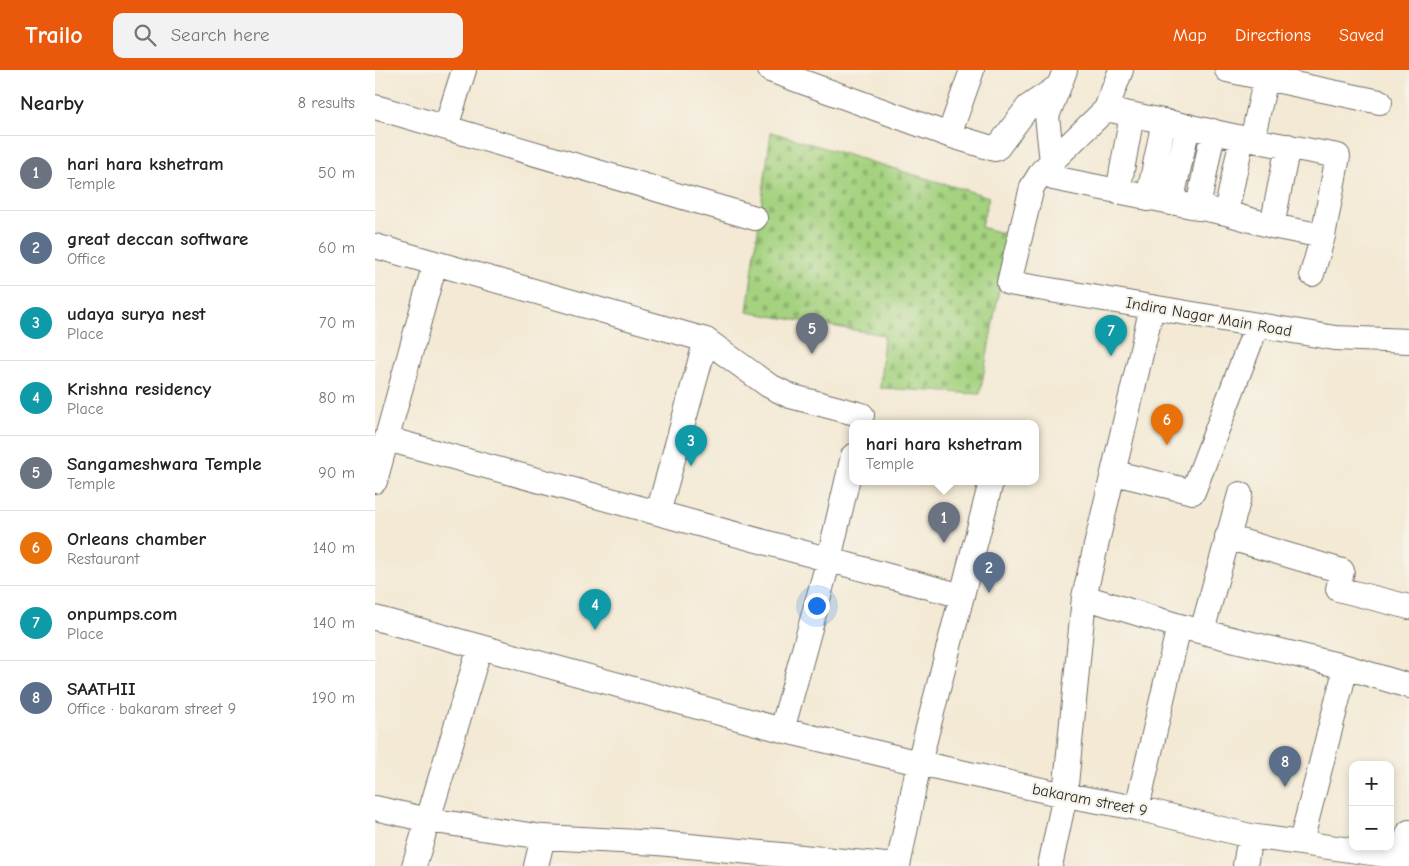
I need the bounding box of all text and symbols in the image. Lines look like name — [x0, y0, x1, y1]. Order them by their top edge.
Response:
search box — [113, 13, 463, 58]
text: Trailo — [25, 21, 83, 49]
icon: search — [131, 21, 159, 49]
text: Search here — [171, 24, 270, 46]
text: Map — [1173, 25, 1207, 46]
text: Directions — [1235, 25, 1311, 46]
text: Saved — [1339, 25, 1384, 46]
text: Nearby — [20, 91, 84, 115]
text: 8 results — [298, 94, 355, 112]
text: hari hara kshetram — [67, 153, 224, 175]
text: 1 — [33, 164, 39, 182]
text: 50 m — [318, 164, 355, 182]
text: Temple — [67, 175, 115, 193]
text: great deccan software — [67, 228, 248, 250]
text: 2 — [32, 239, 40, 257]
text: 60 m — [318, 239, 355, 257]
text: Office — [67, 250, 106, 268]
street label: Indira Nagar Main Road — [1124, 294, 1293, 340]
text: udaya surya nest — [67, 303, 206, 325]
pin: 5 — [796, 313, 828, 354]
text: 3 — [32, 314, 40, 332]
text: 70 m — [319, 314, 355, 332]
pin: 7 — [1095, 315, 1127, 356]
text: Place — [67, 325, 103, 343]
text: Krishna residency — [67, 378, 211, 400]
text: 4 — [32, 389, 40, 407]
text: 80 m — [318, 389, 355, 407]
text: Place — [67, 400, 103, 418]
pin: 6 — [1151, 404, 1183, 445]
popup — [849, 420, 1039, 485]
pin: 3 — [675, 425, 707, 466]
text: hari hara kshetram — [866, 433, 1022, 455]
text: Sangameshwara Temple — [67, 453, 262, 475]
text: Temple — [866, 455, 914, 473]
text: 5 — [32, 464, 40, 482]
text: 90 m — [318, 464, 355, 482]
text: Temple — [67, 475, 115, 493]
pin: 1 — [928, 502, 960, 543]
text: Orleans chamber — [67, 528, 206, 550]
text: 6 — [32, 539, 40, 557]
text: 140 m — [313, 539, 355, 557]
text: Restaurant — [67, 550, 139, 568]
pin: 2 — [973, 552, 1005, 593]
pin: 4 — [579, 589, 611, 630]
your location — [804, 593, 830, 619]
text: onpumps.com — [67, 603, 177, 625]
text: 7 — [32, 614, 40, 632]
text: 140 m — [313, 614, 355, 632]
text: Place — [67, 625, 103, 643]
text: SAATHII — [67, 678, 136, 700]
text: 8 — [32, 689, 40, 707]
text: 190 m — [312, 689, 355, 707]
text: Office · bakaram street 9 — [67, 700, 236, 718]
pin: 8 — [1269, 746, 1301, 787]
map controls — [1349, 761, 1394, 851]
button: + — [1349, 761, 1394, 806]
street label: bakaram street 9 — [1031, 780, 1149, 820]
button: − — [1349, 806, 1394, 851]

